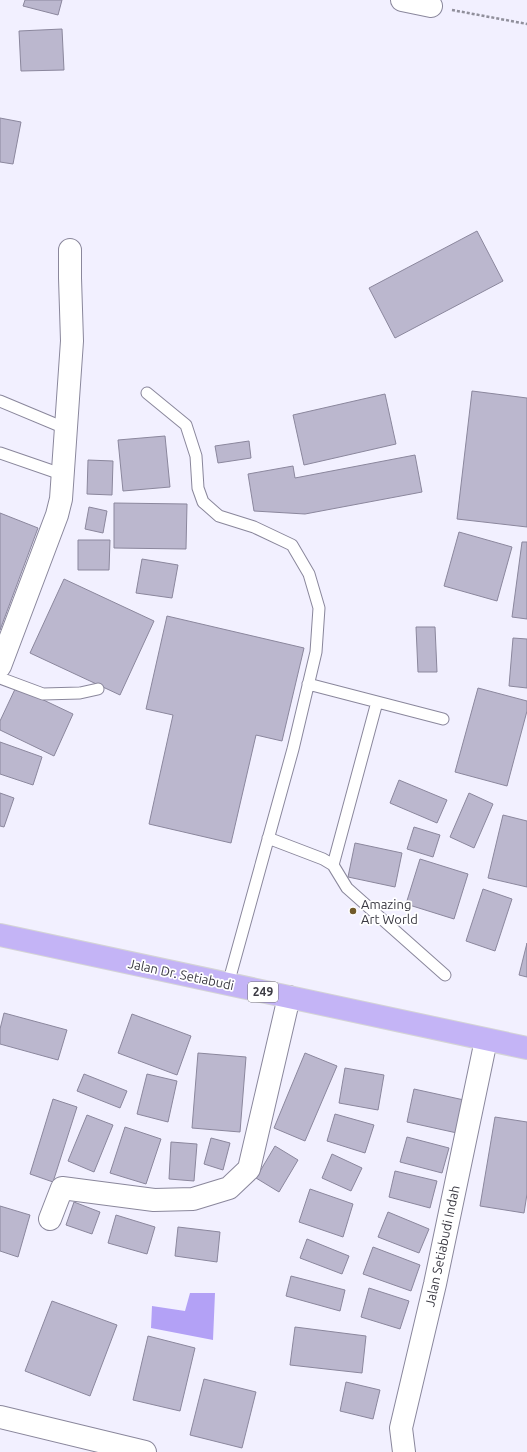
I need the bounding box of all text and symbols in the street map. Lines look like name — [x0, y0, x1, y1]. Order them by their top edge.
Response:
place label: Amazing Art World — [361, 897, 418, 926]
marker: Amazing Art World — [348, 906, 358, 916]
street label: Jalan Dr. Setiabudi — [127, 956, 235, 992]
road number: 249 — [248, 982, 278, 1002]
street label: Jalan Setiabudi Indah — [422, 1184, 462, 1308]

